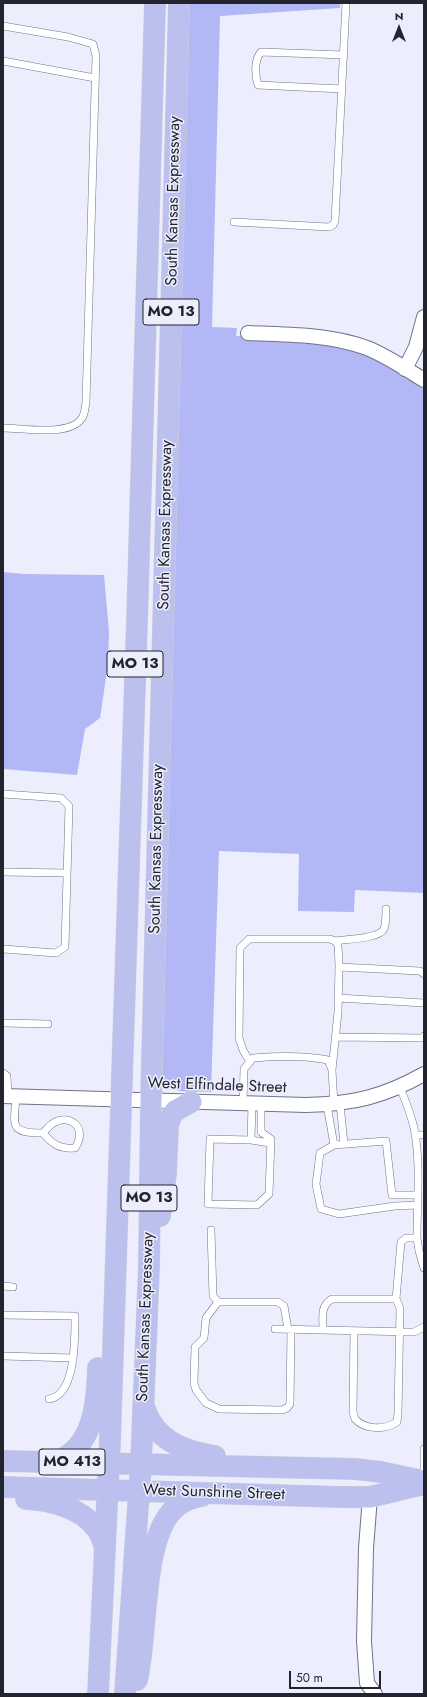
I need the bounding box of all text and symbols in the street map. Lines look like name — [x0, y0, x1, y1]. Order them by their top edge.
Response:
north arrow — [379, 8, 419, 48]
text: N — [395, 8, 403, 24]
street label: South Kansas Expressway — [163, 116, 185, 286]
road number: MO 13 — [143, 299, 199, 325]
street label: South Kansas Expressway — [155, 440, 177, 610]
road number: MO 13 — [107, 651, 163, 677]
street label: South Kansas Expressway — [146, 764, 168, 934]
street label: West Elfindale Street — [147, 1074, 287, 1098]
road number: MO 13 — [121, 1185, 177, 1211]
street label: South Kansas Expressway — [133, 1232, 159, 1402]
road number: MO 413 — [39, 1449, 105, 1475]
street label: West Sunshine Street — [143, 1481, 285, 1505]
scale bar — [291, 1663, 383, 1689]
text: 50 m — [296, 1669, 323, 1687]

